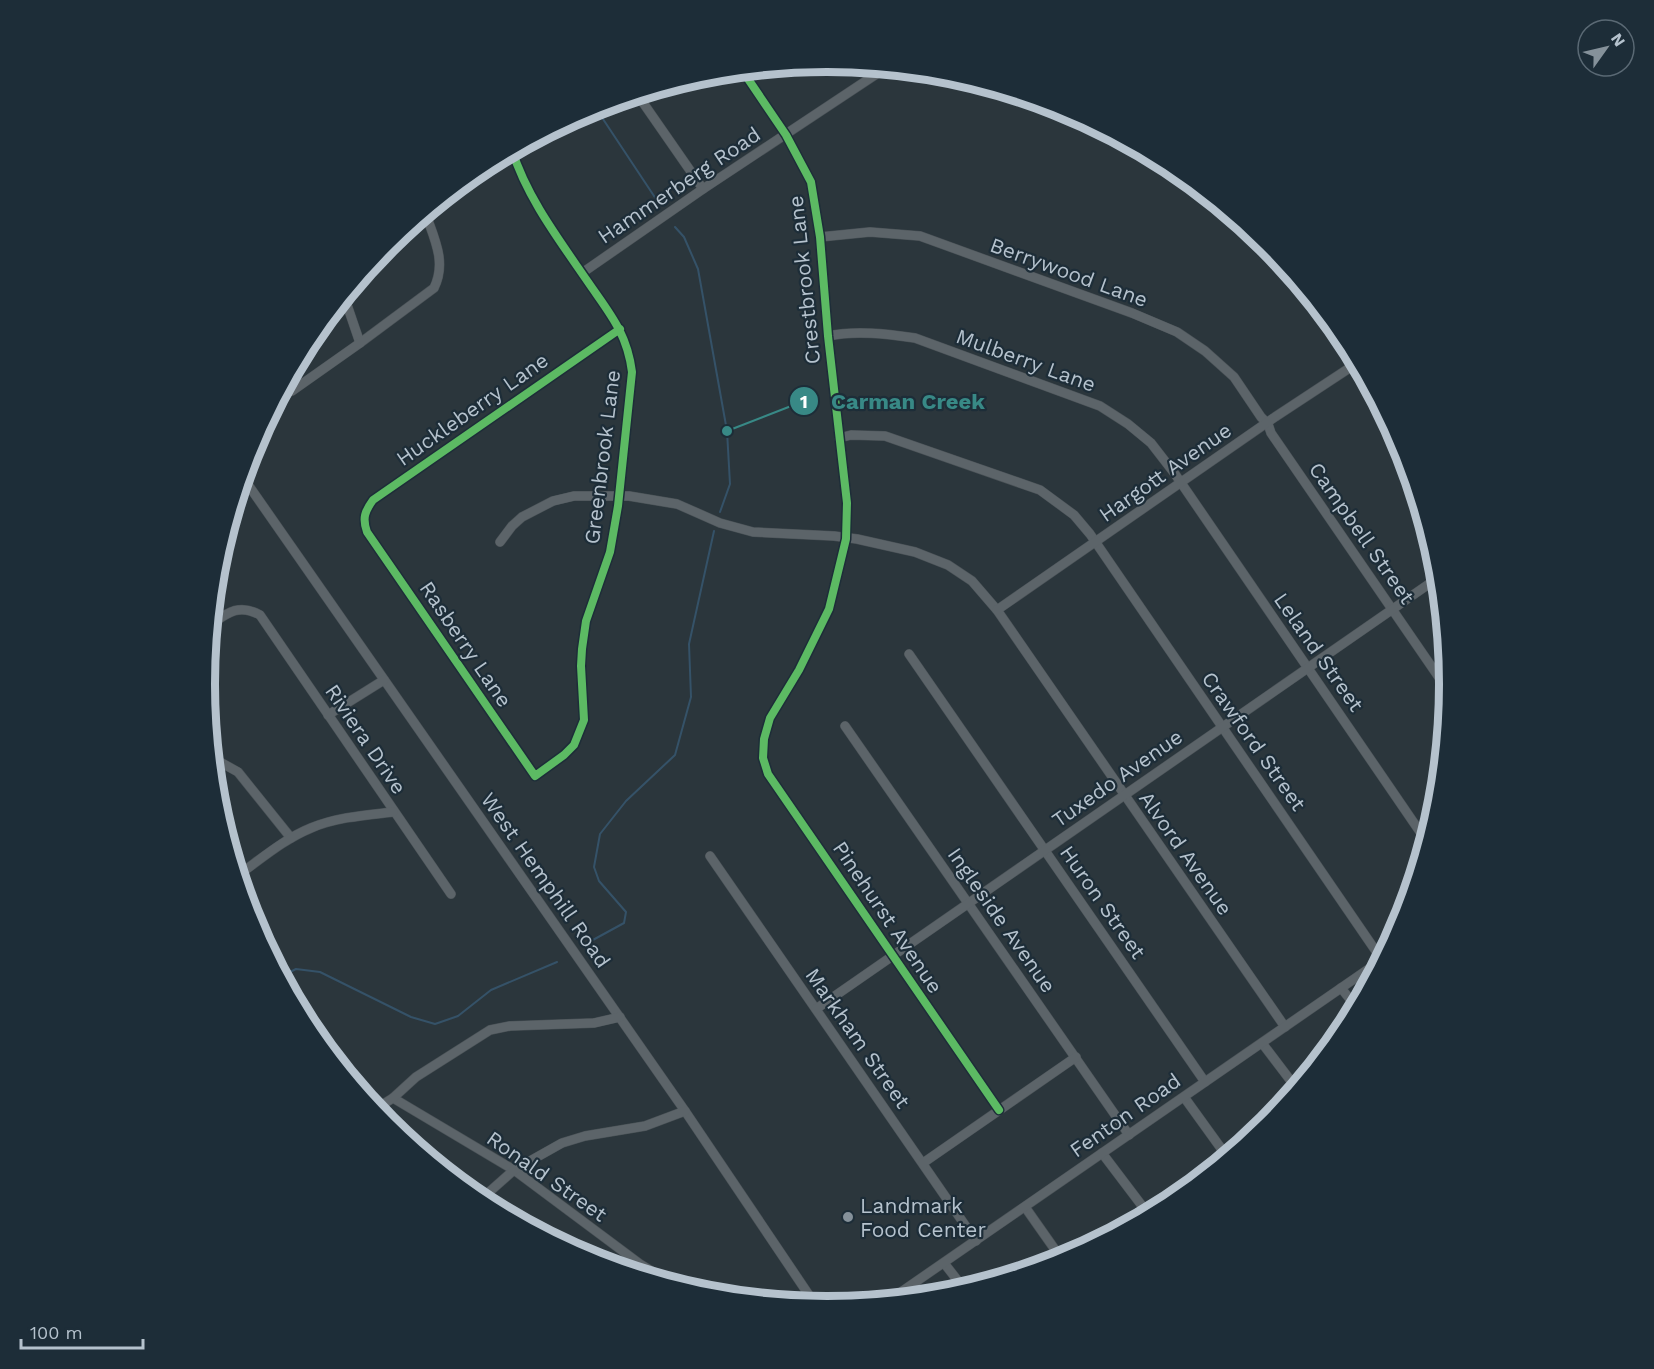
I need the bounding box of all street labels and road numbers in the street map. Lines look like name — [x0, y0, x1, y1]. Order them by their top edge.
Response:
street label: Hammerberg Road — [593, 121, 765, 249]
street label: Crestbrook Lane — [783, 194, 825, 366]
street label: Berrywood Lane — [987, 232, 1151, 312]
street label: Mulberry Lane — [953, 323, 1099, 397]
street label: Huckleberry Lane — [391, 347, 553, 471]
street label: Greenbrook Lane — [579, 368, 625, 546]
street label: Hargott Avenue — [1094, 417, 1236, 527]
street label: Campbell Street — [1304, 457, 1420, 609]
street label: Rasberry Lane — [415, 576, 517, 712]
street label: Leland Street — [1269, 588, 1369, 716]
street label: Crawford Street — [1197, 667, 1311, 816]
street label: Riviera Drive — [320, 679, 412, 799]
street label: Tuxedo Avenue — [1047, 724, 1187, 832]
street label: Alvord Avenue — [1134, 786, 1238, 920]
street label: West Hemphill Road — [476, 788, 616, 972]
street label: Pinehurst Avenue — [828, 836, 948, 998]
street label: Huron Street — [1055, 841, 1151, 964]
street label: Ingleside Avenue — [943, 843, 1061, 997]
street label: Markham Street — [800, 963, 916, 1113]
street label: Fenton Road — [1065, 1068, 1185, 1162]
street label: Ronald Street — [482, 1125, 612, 1227]

